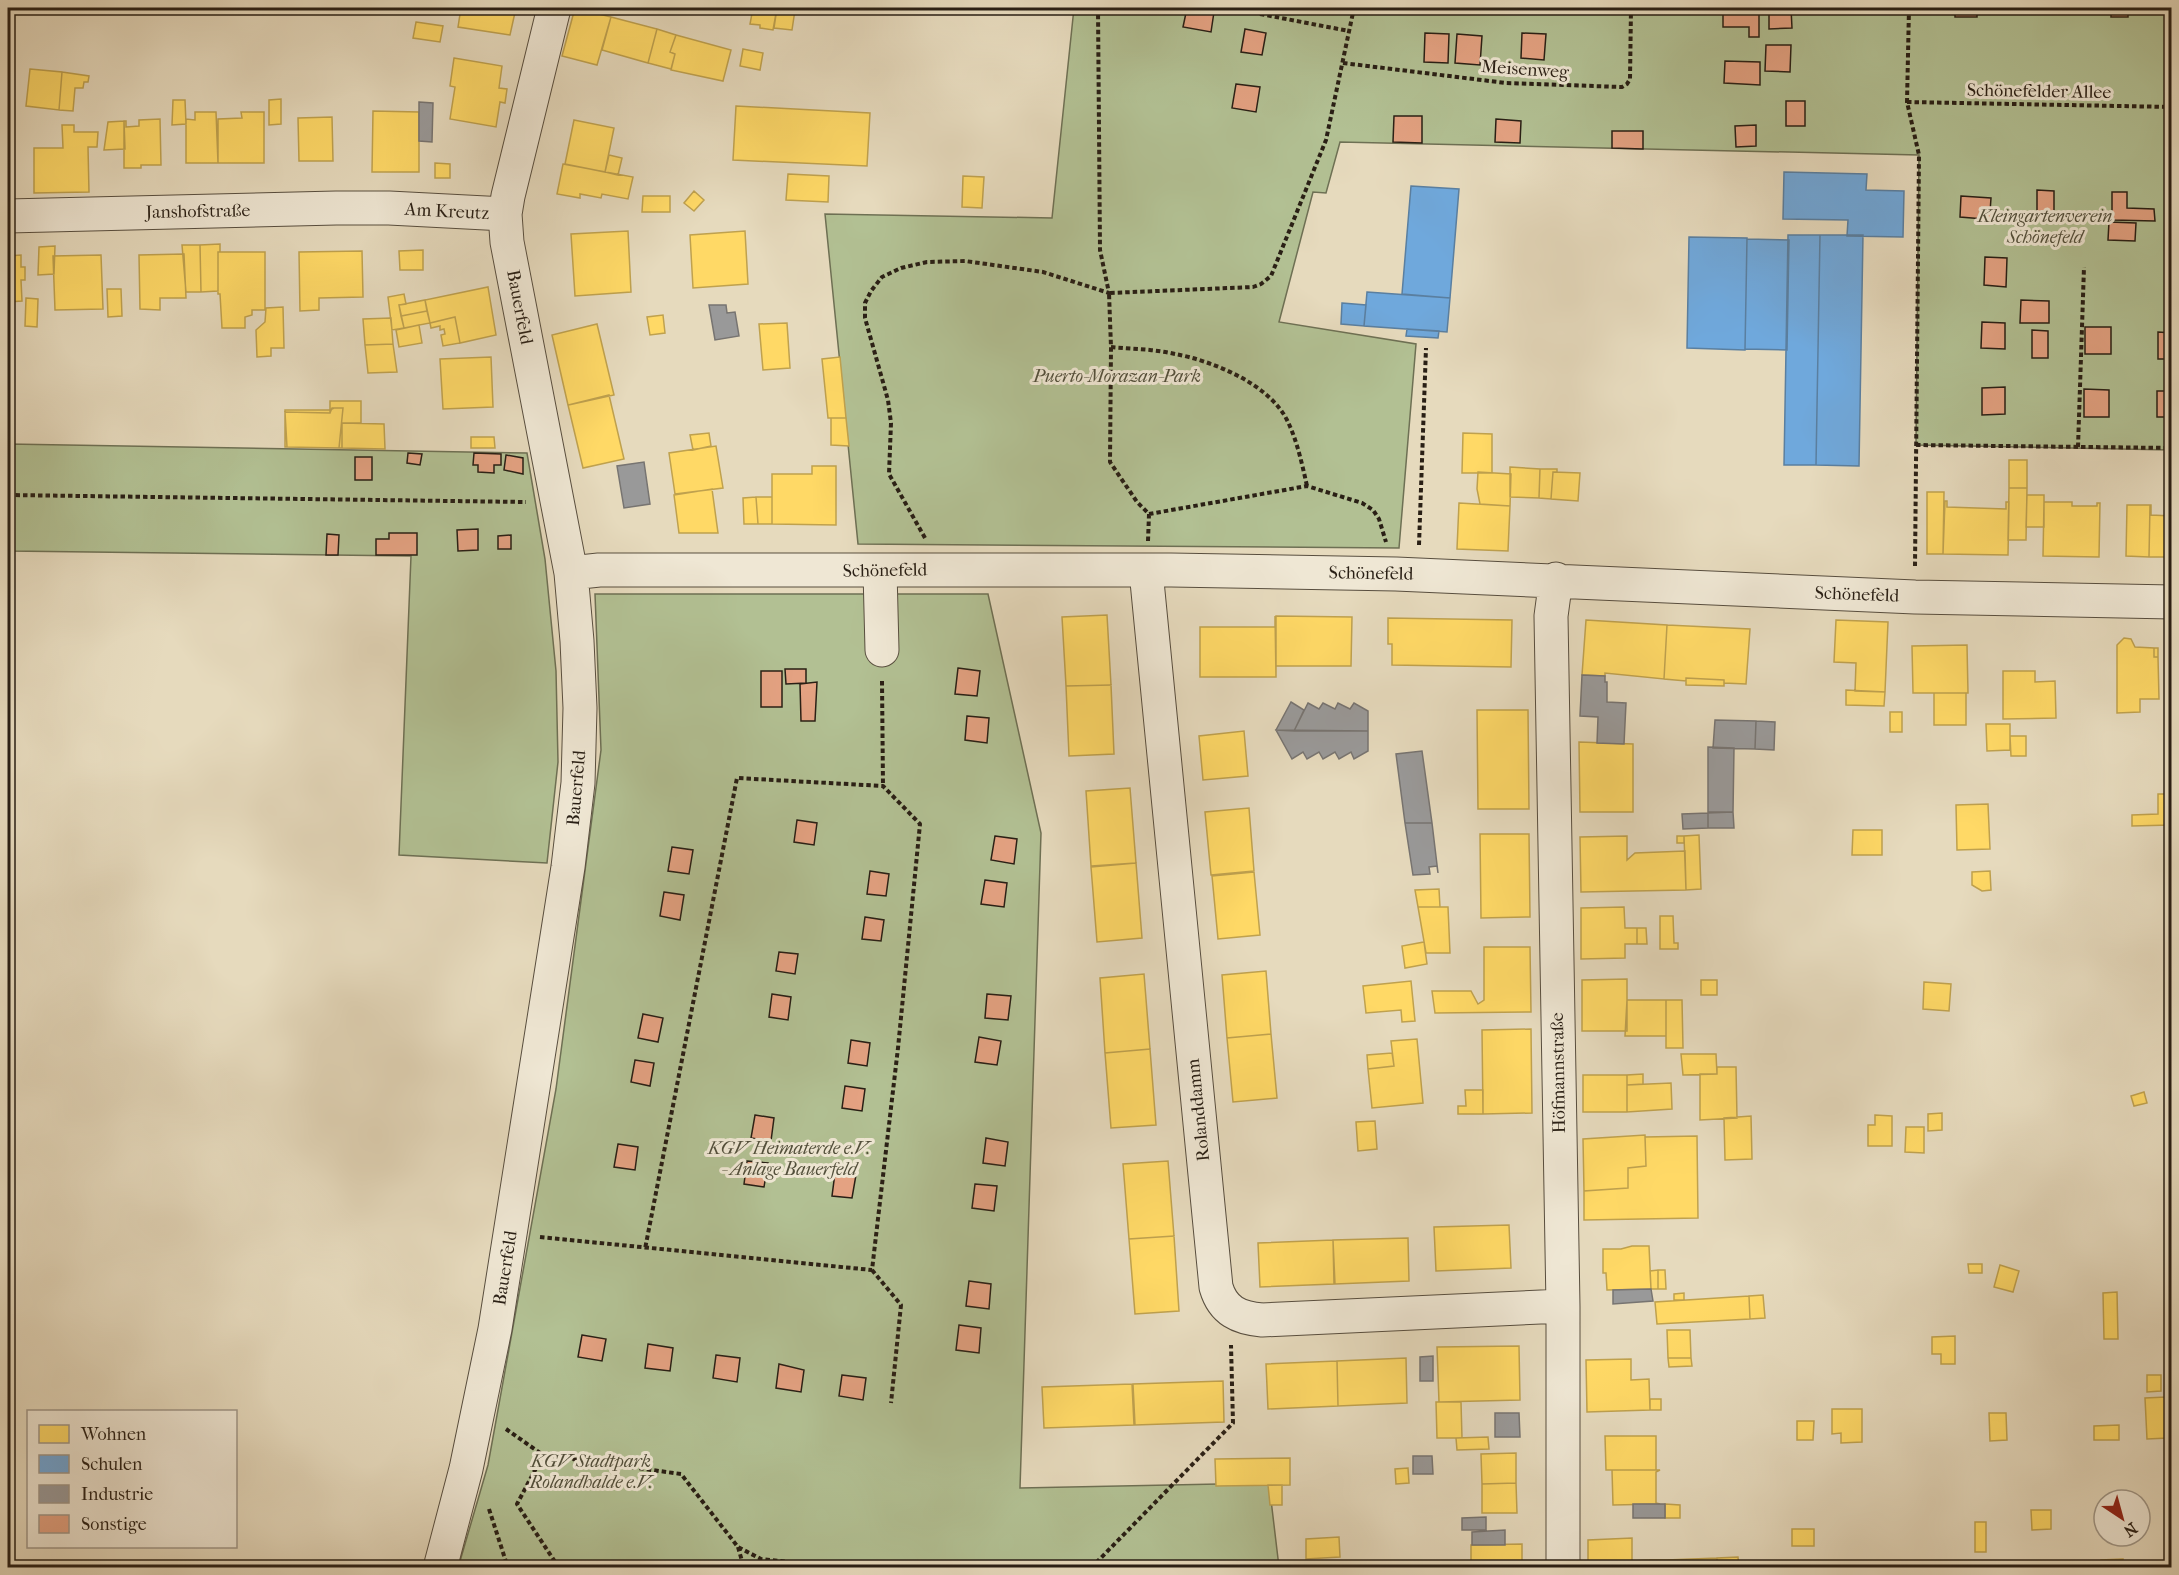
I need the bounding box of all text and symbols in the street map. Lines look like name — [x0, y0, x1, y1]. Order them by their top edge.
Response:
street label: Meisenweg — [1480, 56, 1570, 83]
street label: Schönefelder Allee — [1967, 80, 2111, 103]
street label: Am Kreutz — [403, 199, 490, 224]
street label: Janshofstraße — [144, 200, 251, 223]
park label: Kleingartenverein Schönefeld — [1976, 206, 2112, 248]
street label: Bauerfeld — [502, 268, 537, 346]
park label: Puerto-Morazan-Park — [1032, 366, 1201, 387]
street label: Schönefeld — [843, 559, 928, 582]
street label: Schönefeld — [1329, 562, 1414, 585]
street label: Schönefeld — [1814, 583, 1900, 606]
street label: Bauerfeld — [563, 749, 590, 827]
street label: Höfmannstraße — [1547, 1012, 1570, 1134]
street label: Rolanddamm — [1183, 1057, 1214, 1162]
park label: KGV Heimaterde e.V. - Anlage Bauerfeld — [706, 1138, 872, 1180]
street label: Bauerfeld — [489, 1229, 522, 1307]
legend — [27, 1410, 237, 1548]
text: Wohnen — [80, 1424, 147, 1445]
park label: KGV Stadtpark Rolandhalde e.V. — [528, 1451, 655, 1493]
text: Schulen — [81, 1454, 143, 1475]
text: Industrie — [81, 1484, 153, 1505]
north arrow — [2092, 1488, 2152, 1548]
text: Sonstige — [81, 1514, 147, 1535]
text: N — [2119, 1518, 2141, 1541]

